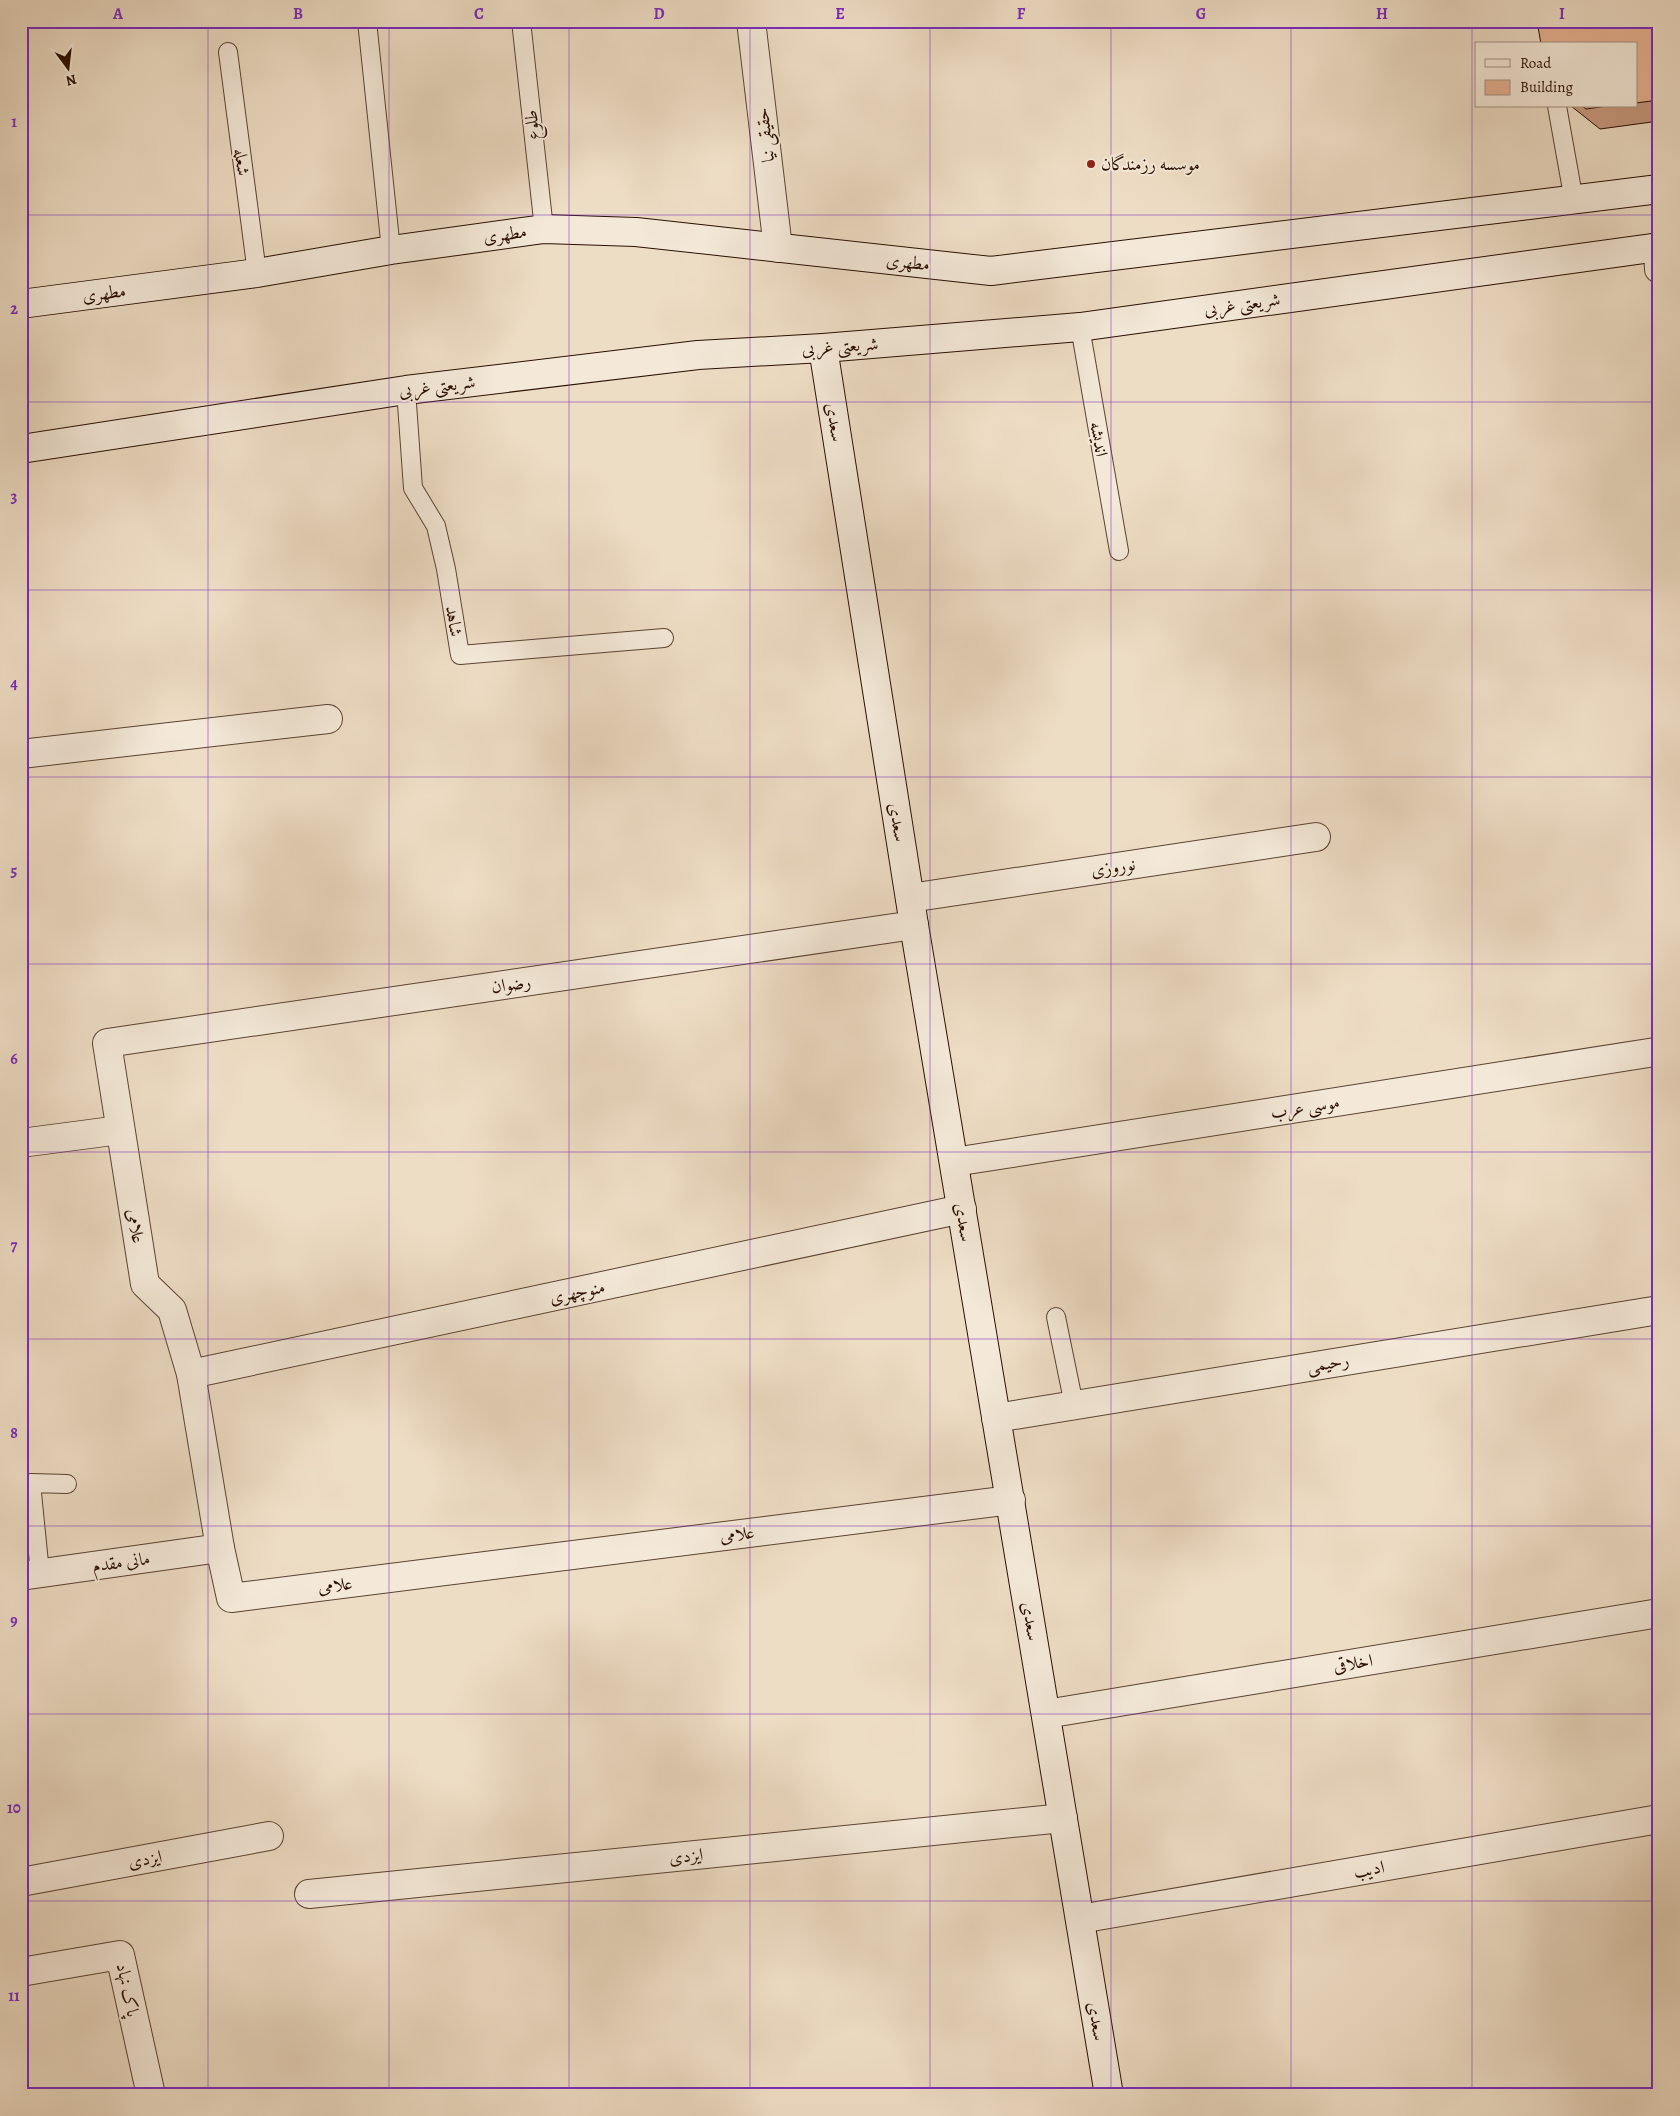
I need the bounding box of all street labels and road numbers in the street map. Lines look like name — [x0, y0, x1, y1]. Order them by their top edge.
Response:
street label: حقیقی نیا — [750, 106, 781, 164]
street label: طلوع — [518, 108, 548, 141]
street label: شعله — [228, 147, 256, 177]
street label: مطهری — [482, 219, 528, 249]
street label: مطهری — [885, 248, 931, 276]
street label: مطهری — [81, 278, 127, 308]
street label: شریعتی غربی — [1202, 287, 1282, 322]
street label: شریعتی غربی — [801, 331, 879, 362]
street label: شریعتی غربی — [397, 369, 477, 404]
street label: سعدی — [820, 401, 850, 443]
street label: اندیشه — [1084, 420, 1114, 459]
street label: شاهد — [440, 604, 468, 638]
street label: سعدی — [883, 801, 913, 843]
street label: نوروزی — [1089, 852, 1137, 882]
street label: رضوان — [489, 969, 533, 999]
street label: موسی عرب — [1269, 1090, 1342, 1125]
street label: سعدی — [949, 1201, 979, 1243]
street label: علامی — [121, 1207, 151, 1245]
street label: منوچهری — [547, 1274, 607, 1310]
street label: رحیمی — [1305, 1348, 1351, 1378]
street label: علامی — [718, 1520, 756, 1548]
street label: مانی مقدم — [90, 1546, 152, 1582]
street label: علامی — [316, 1571, 354, 1599]
street label: سعدی — [1016, 1600, 1046, 1642]
street label: اخلاقی — [1331, 1648, 1375, 1678]
street label: ایزدی — [668, 1842, 704, 1870]
street label: ایزدی — [126, 1844, 164, 1874]
street label: ادیب — [1352, 1854, 1387, 1884]
street label: پاک نهاد — [110, 1961, 146, 2021]
street label: سعدی — [1082, 2000, 1112, 2042]

